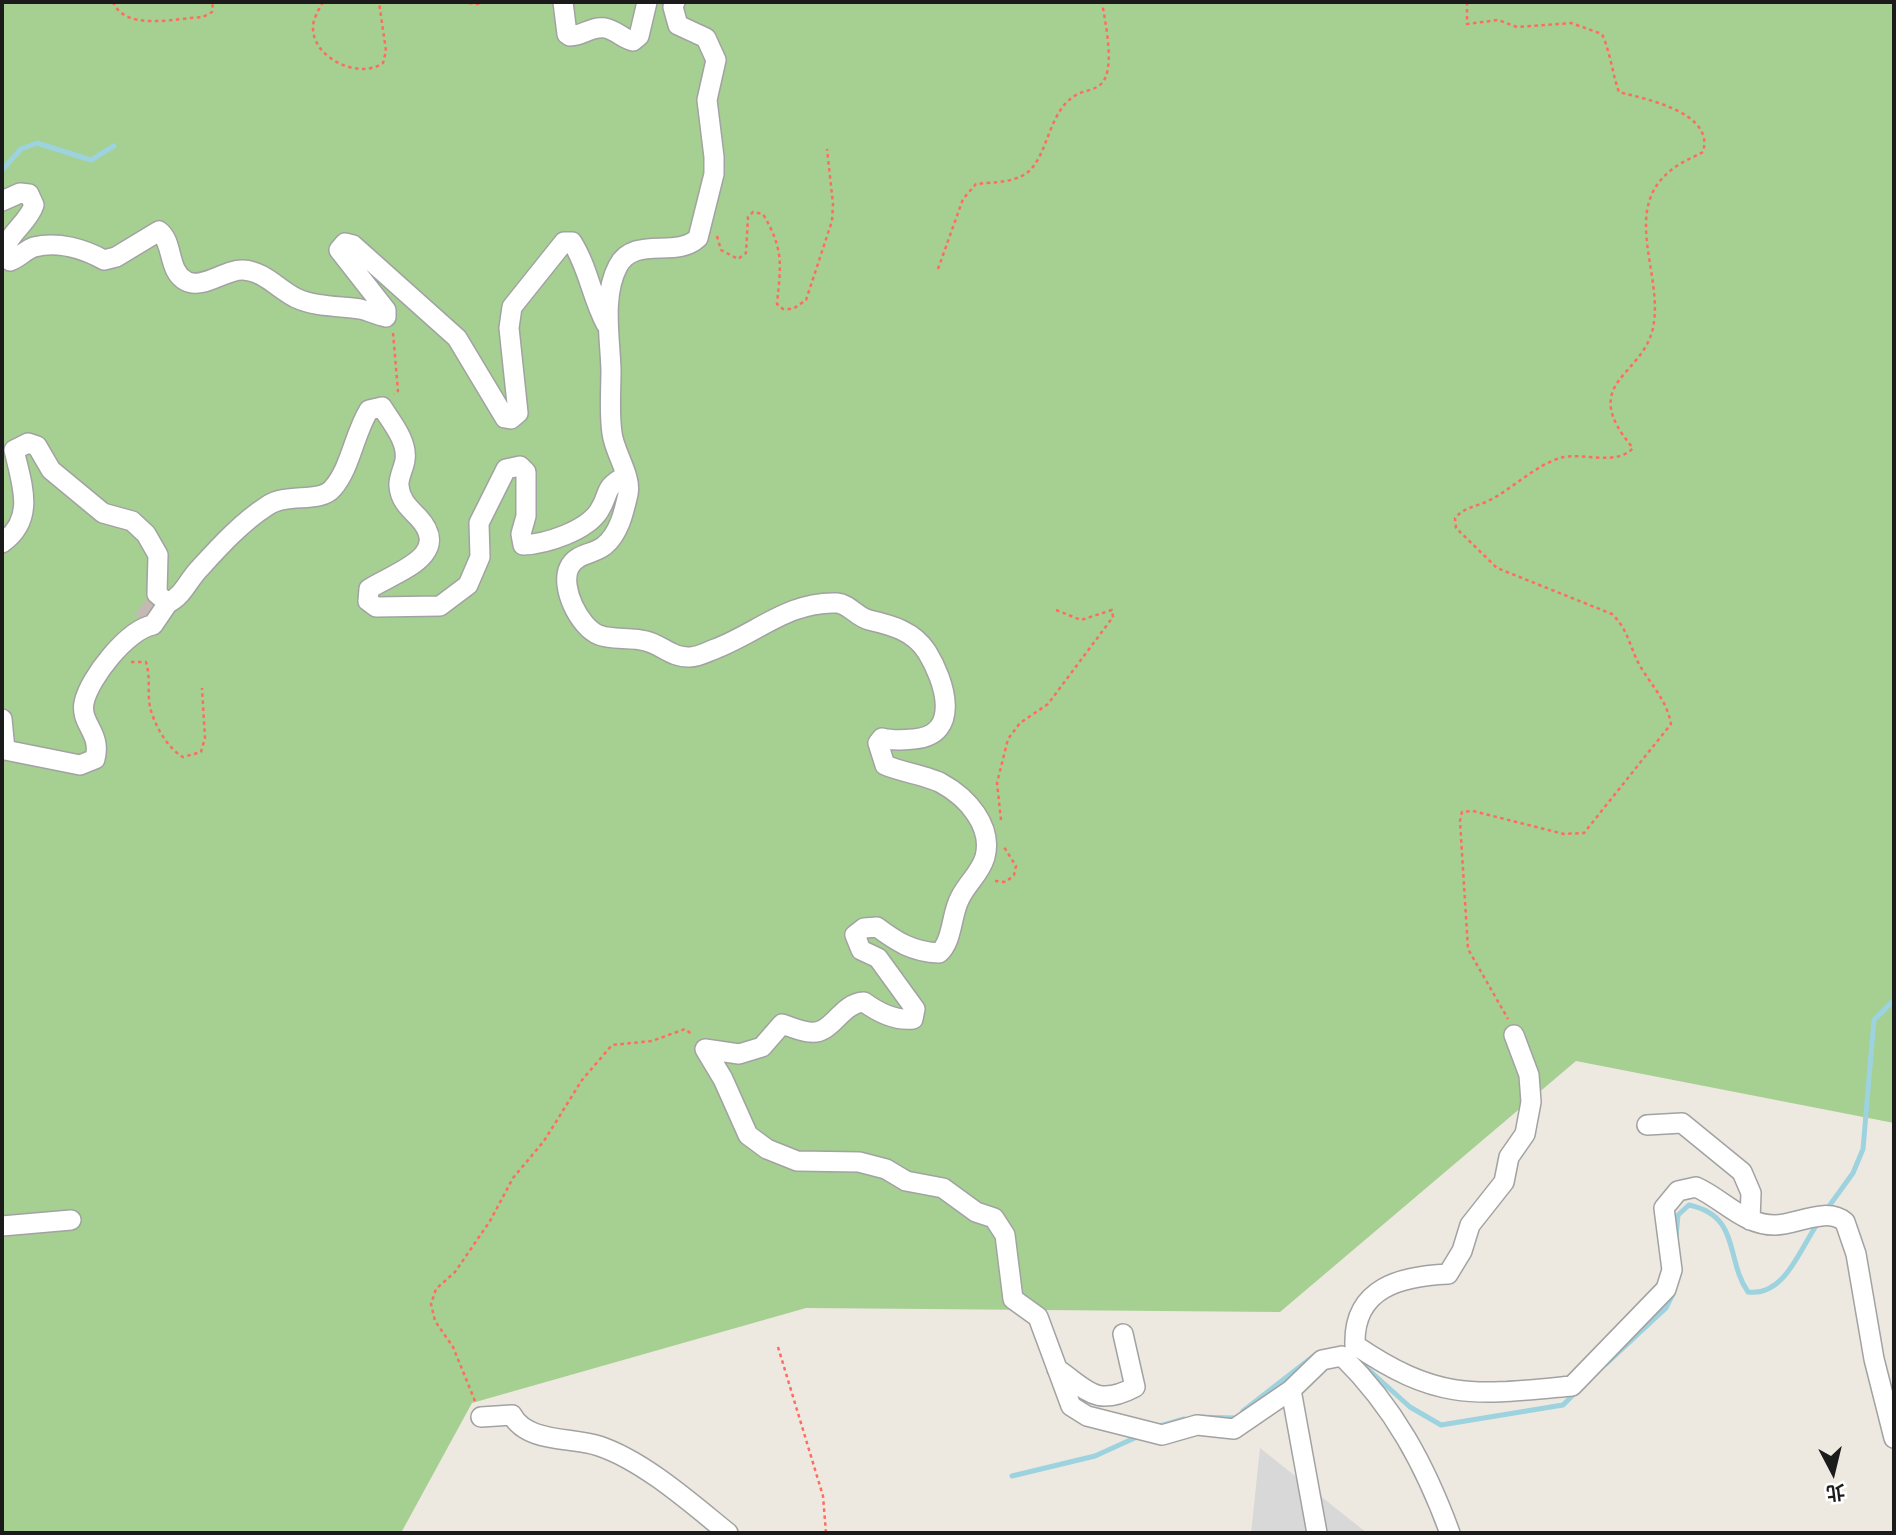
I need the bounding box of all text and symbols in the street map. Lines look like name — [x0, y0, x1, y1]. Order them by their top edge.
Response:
north arrow — [1798, 1437, 1868, 1507]
text: 北 — [1825, 1479, 1847, 1507]

